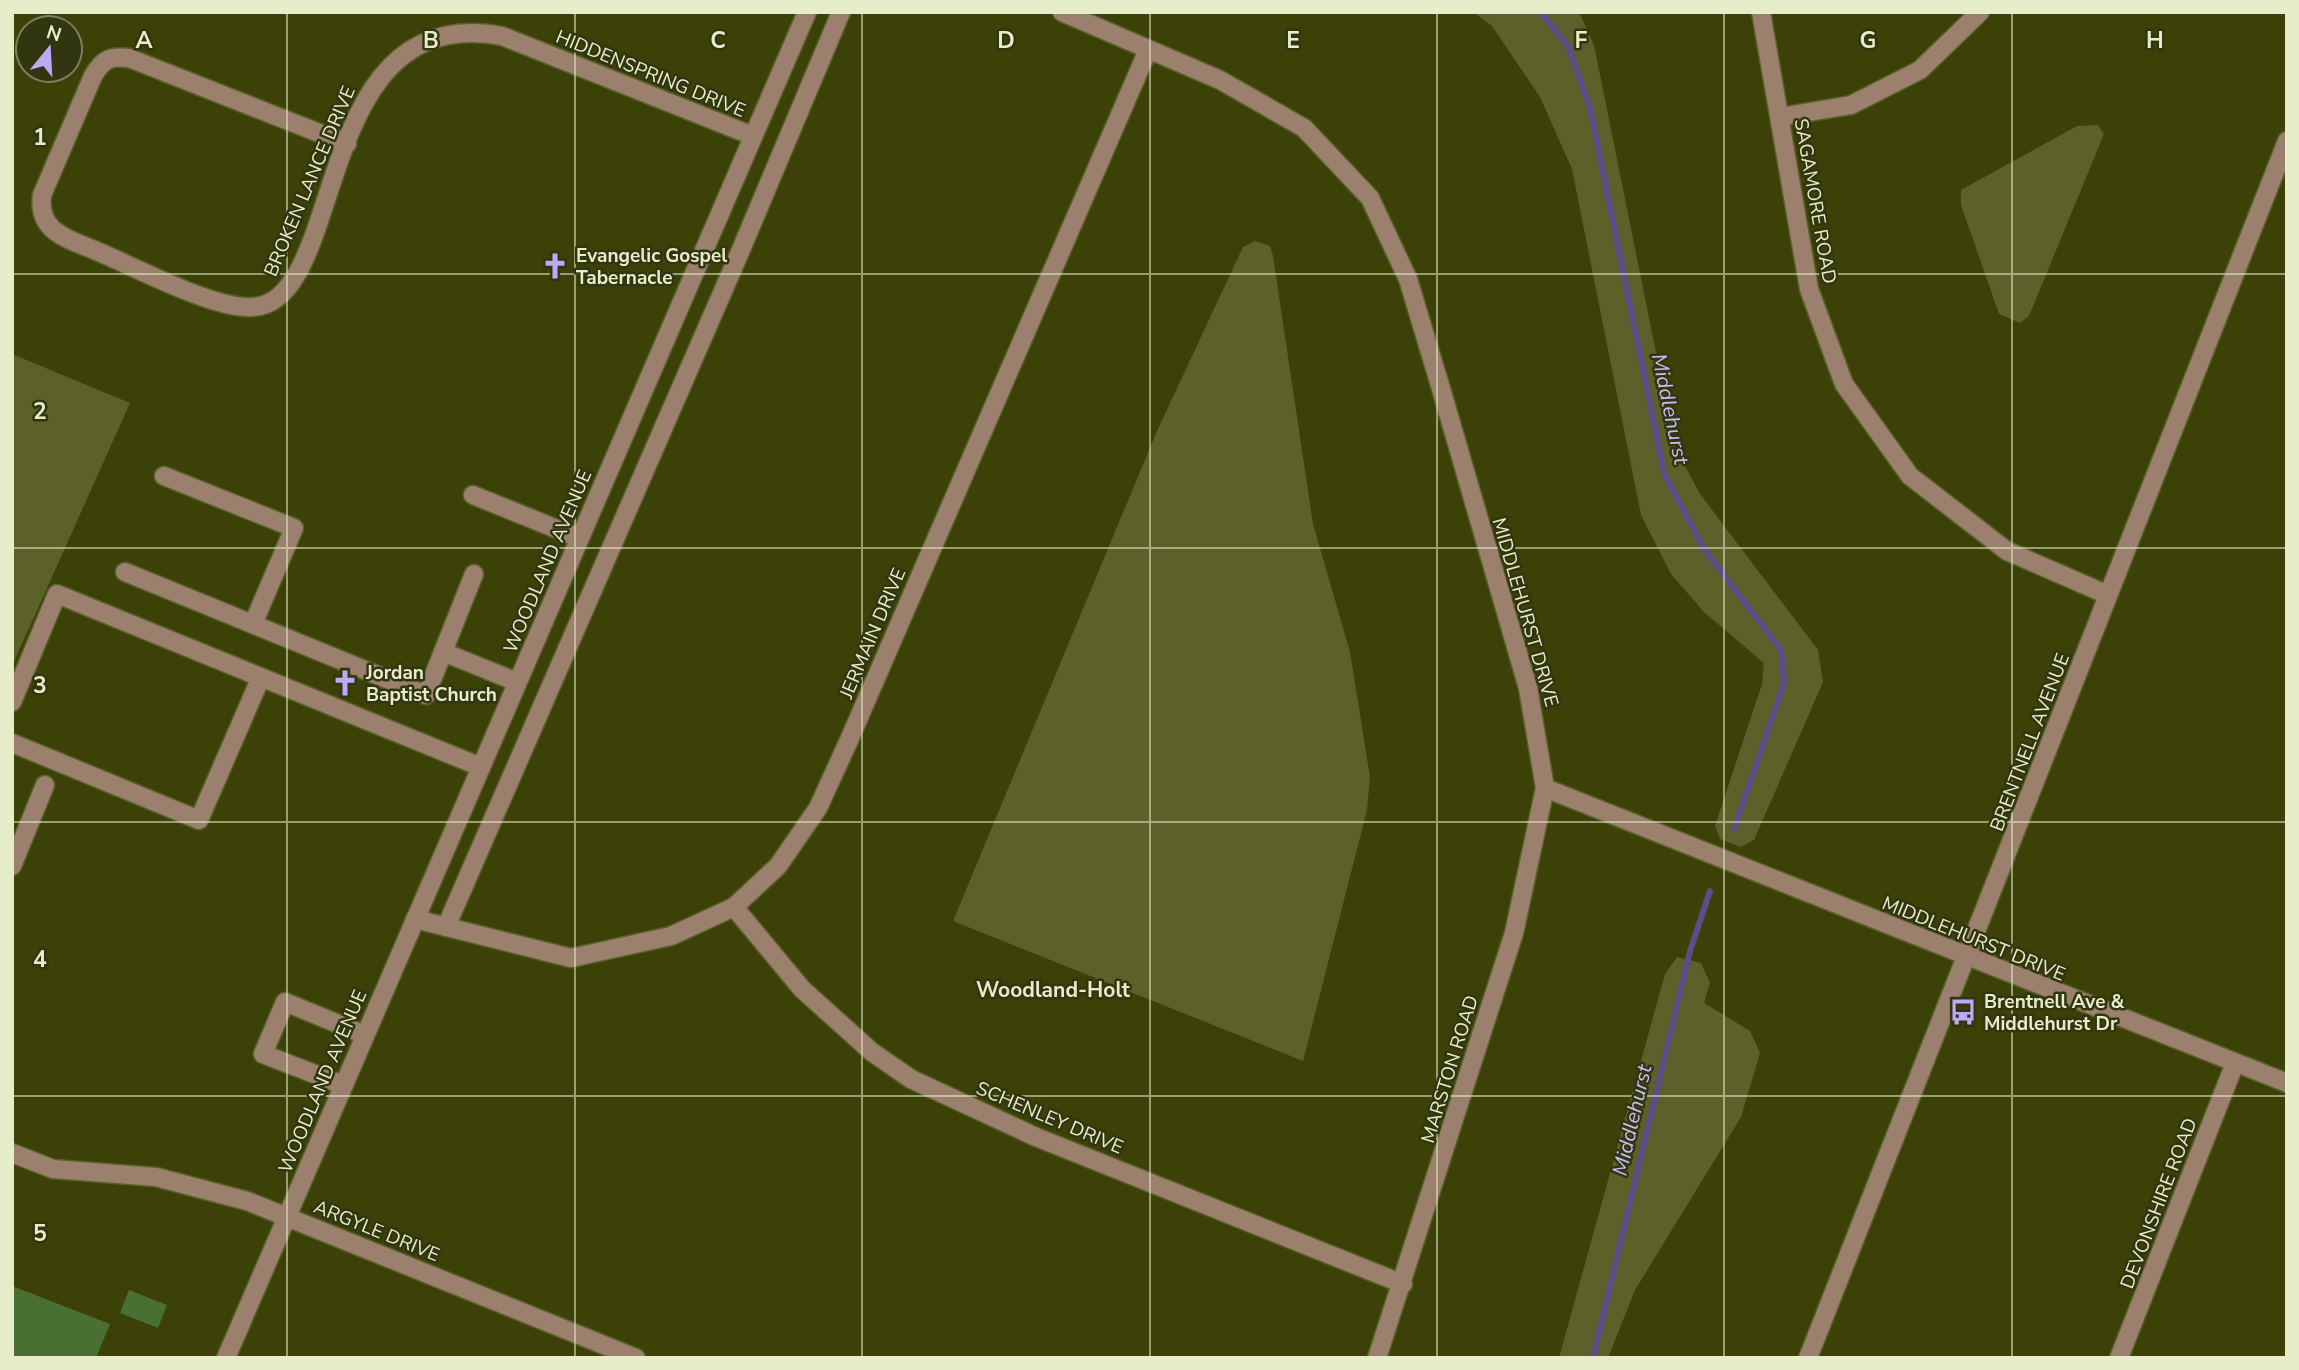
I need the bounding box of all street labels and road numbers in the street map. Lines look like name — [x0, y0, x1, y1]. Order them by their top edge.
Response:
street label: HIDDENSPRING DRIVE — [552, 24, 749, 124]
street label: BROKEN LANCE DRIVE — [258, 82, 362, 281]
street label: SAGAMORE ROAD — [1788, 117, 1842, 286]
street label: WOODLAND AVENUE — [498, 466, 598, 657]
street label: MIDDLEHURST DRIVE — [1486, 515, 1564, 710]
street label: JERMAIN DRIVE — [833, 564, 912, 704]
street label: BRENTNELL AVENUE — [1984, 650, 2076, 835]
street label: MIDDLEHURST DRIVE — [1878, 890, 2069, 988]
street label: WOODLAND AVENUE — [273, 986, 373, 1177]
street label: MARSTON ROAD — [1415, 992, 1485, 1146]
street label: SCHENLEY DRIVE — [972, 1075, 1127, 1161]
street label: DEVONSHIRE ROAD — [2114, 1114, 2204, 1293]
street label: ARGYLE DRIVE — [310, 1194, 443, 1268]

